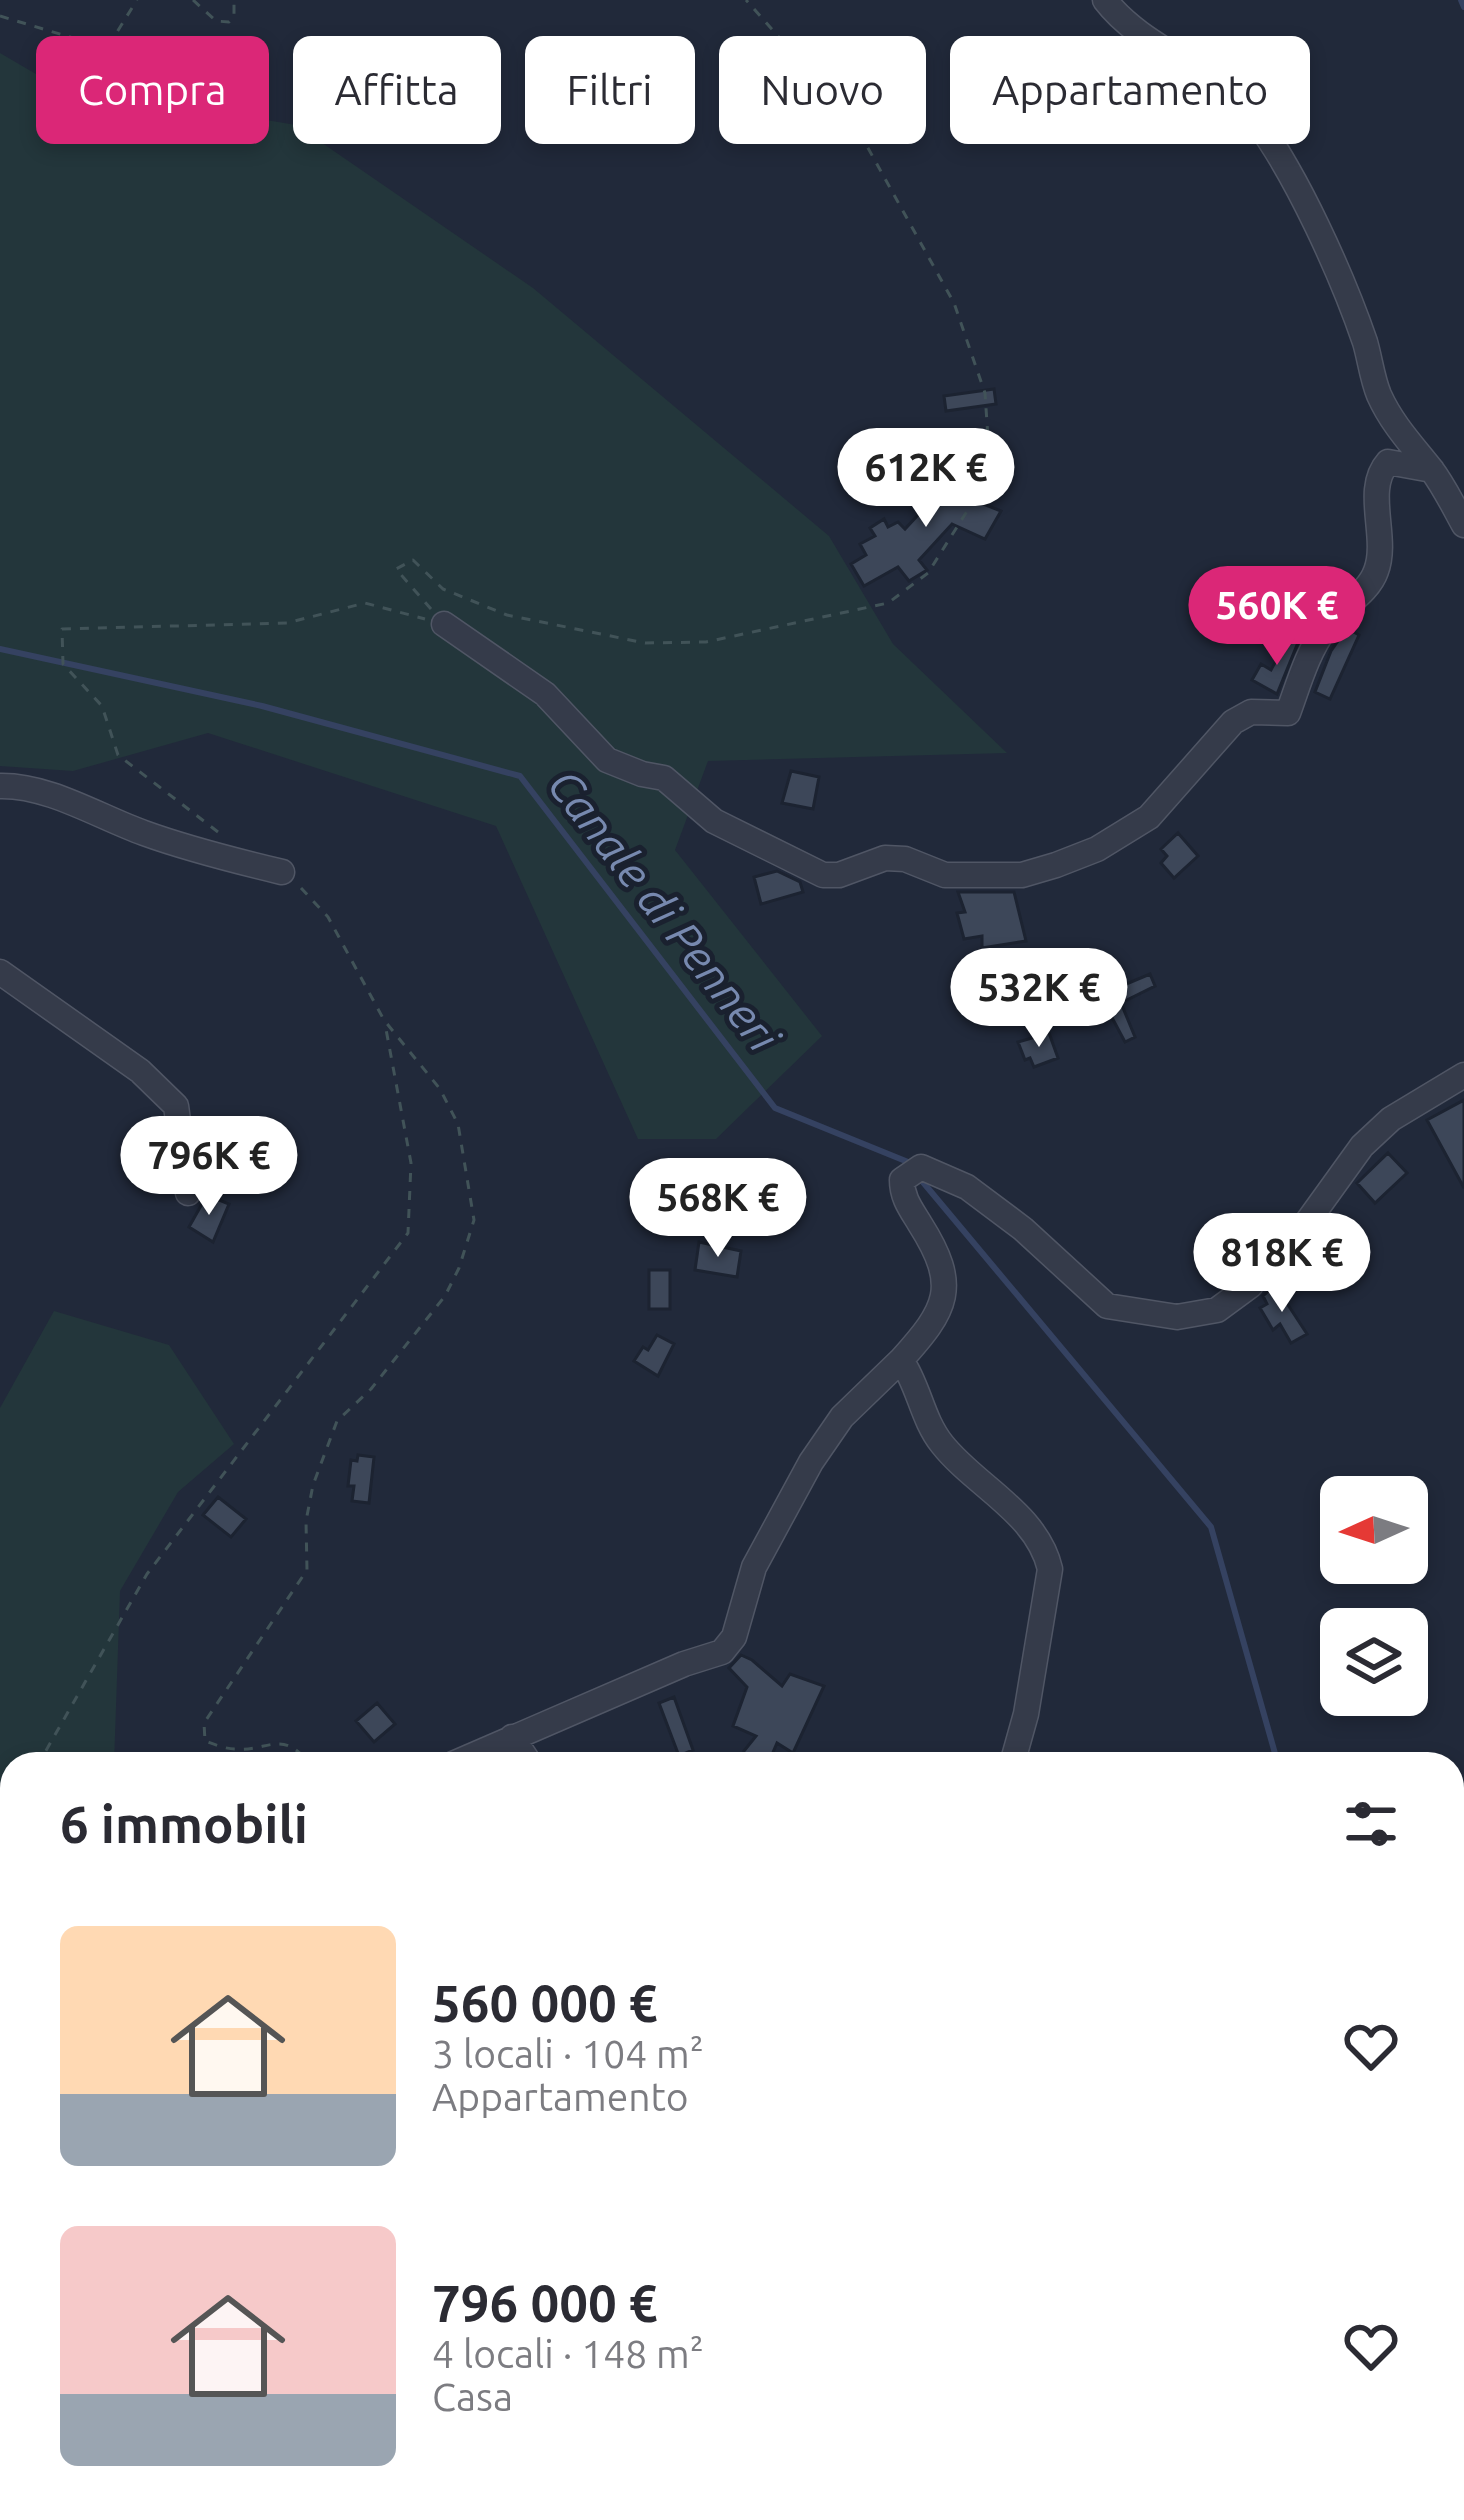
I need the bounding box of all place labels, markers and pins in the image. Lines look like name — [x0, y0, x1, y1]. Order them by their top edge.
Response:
pin: 612K € — [828, 428, 1024, 530]
pin: 560K € — [1179, 566, 1375, 668]
pin: 532K € — [941, 948, 1137, 1050]
pin: 796K € — [111, 1116, 307, 1218]
pin: 568K € — [620, 1158, 816, 1260]
pin: 818K € — [1184, 1213, 1380, 1315]

